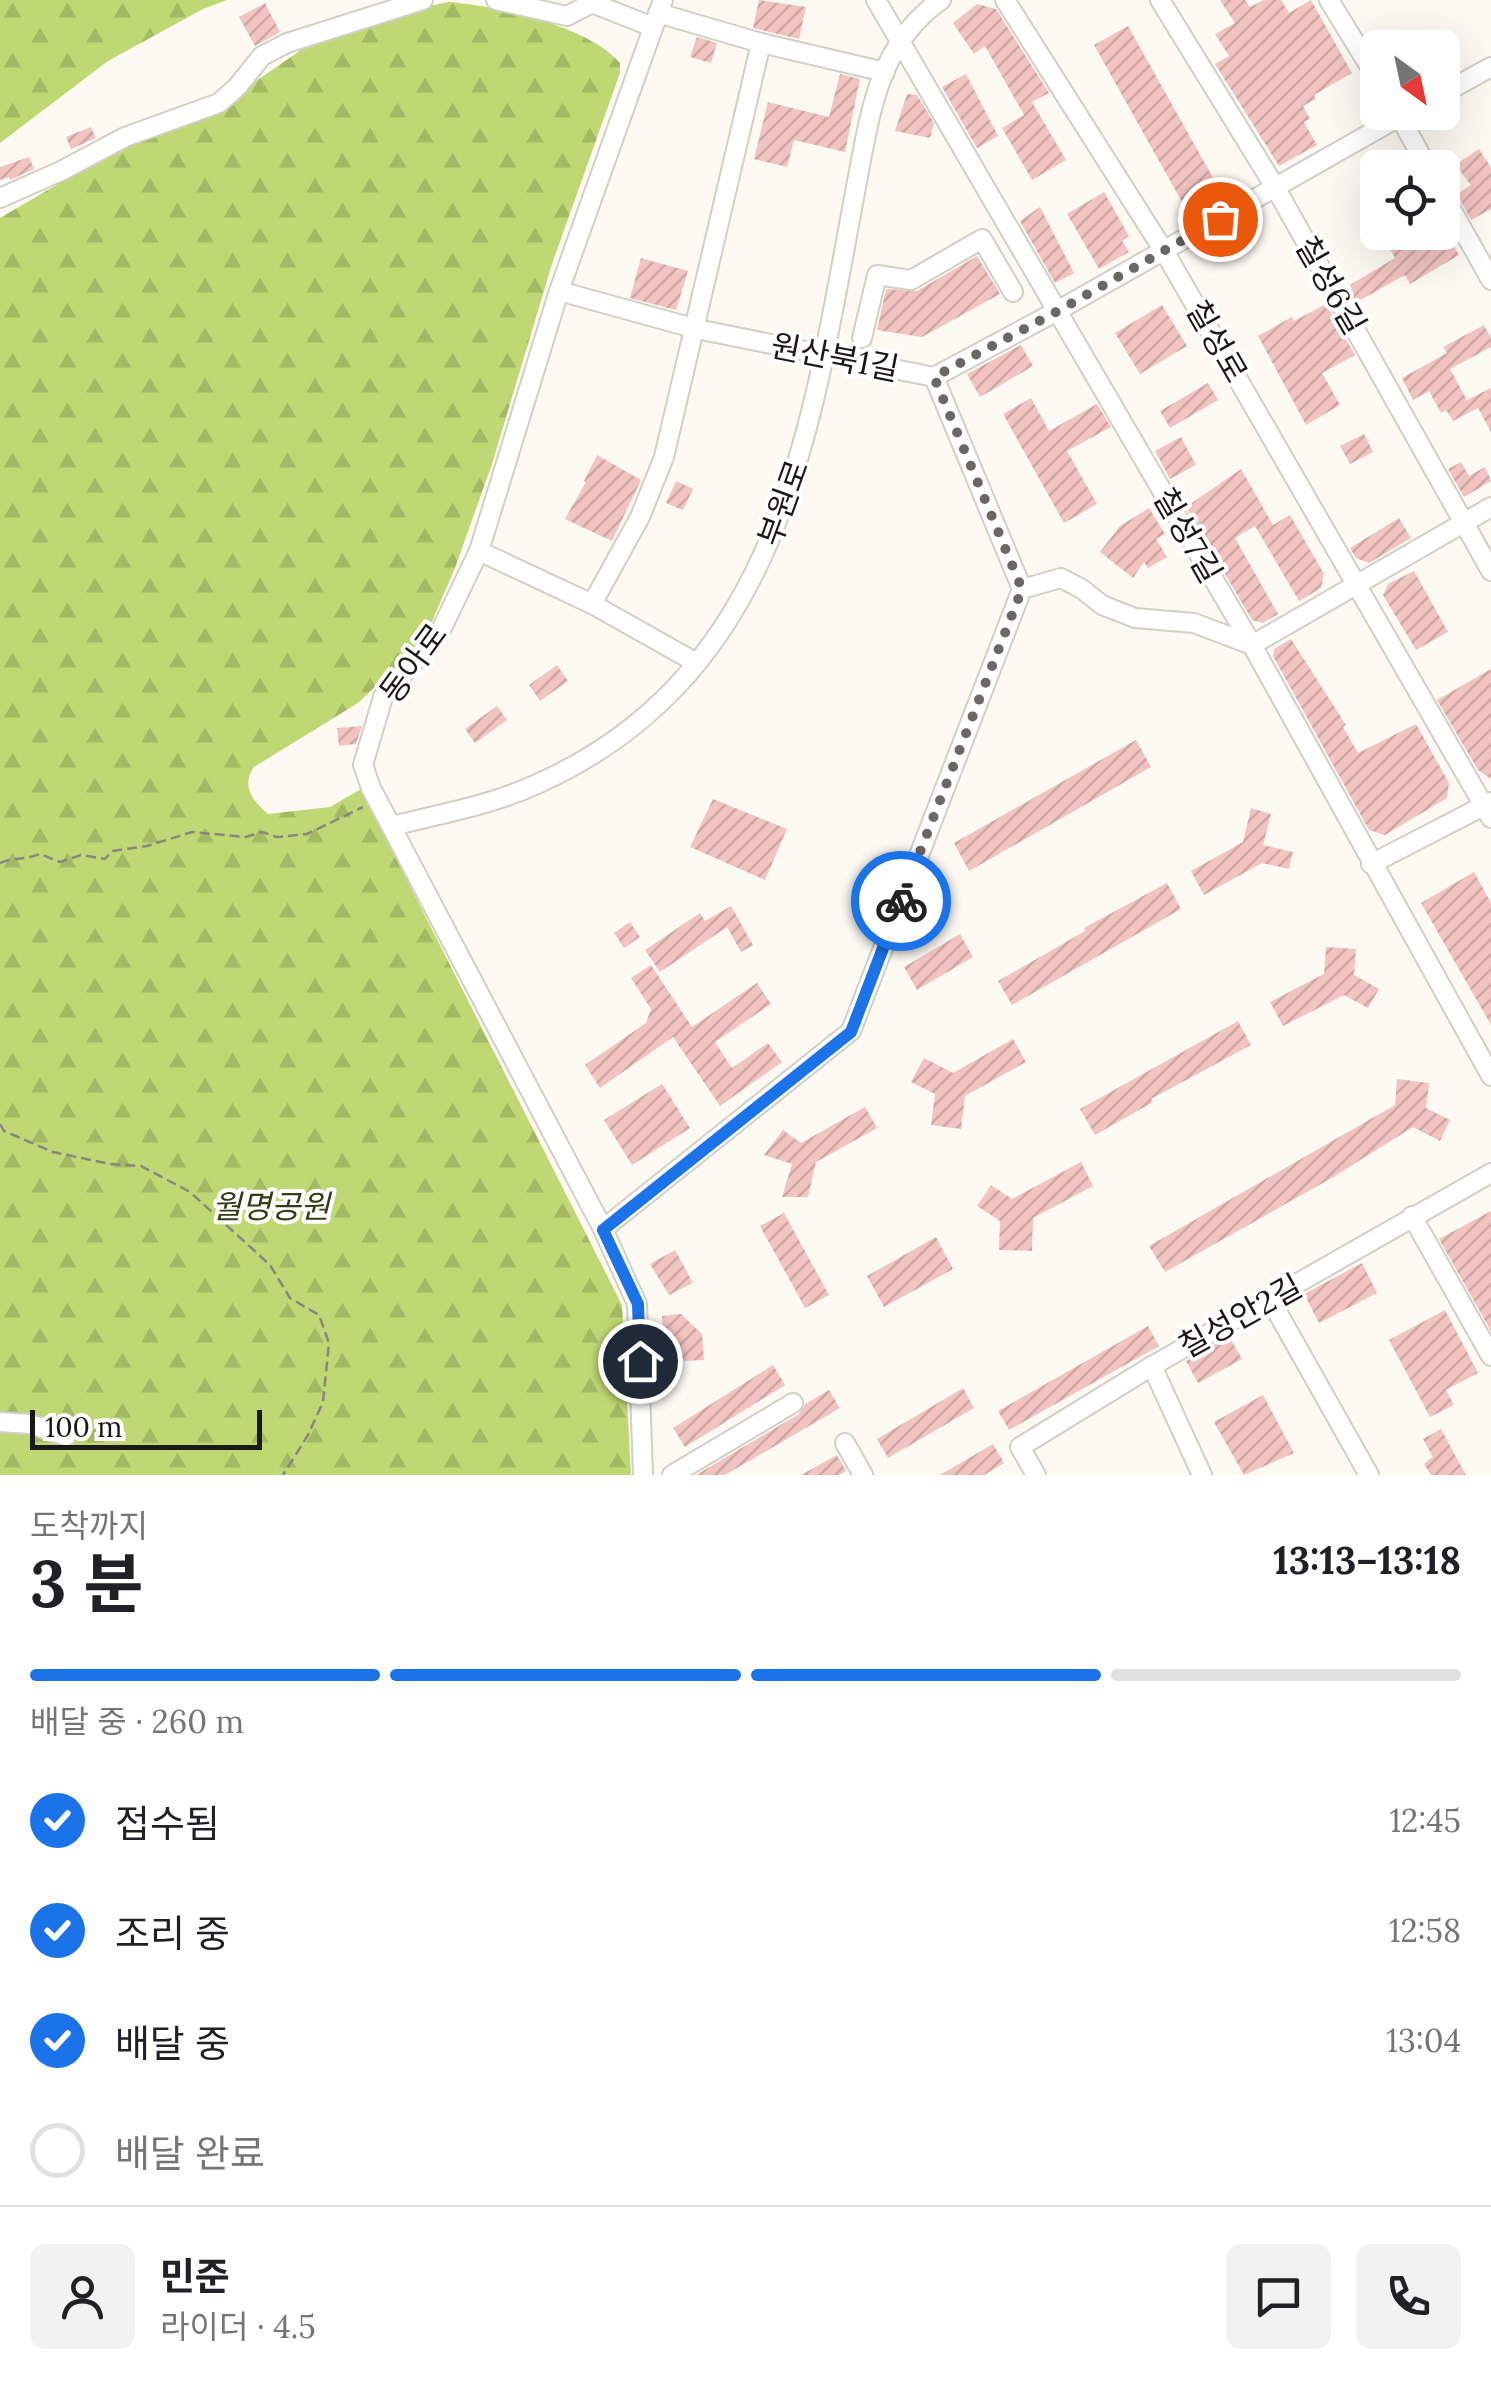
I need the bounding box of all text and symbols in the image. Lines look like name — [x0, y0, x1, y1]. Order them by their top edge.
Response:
north arrow — [1360, 30, 1460, 130]
map controls — [1360, 30, 1460, 250]
button: locate — [1360, 150, 1460, 250]
pin — [1178, 177, 1263, 262]
icon: bag — [1193, 192, 1248, 247]
street label: 칠성6길 — [1287, 228, 1375, 342]
street label: 칠성로 — [1177, 293, 1257, 389]
street label: 원산북1길 — [768, 325, 902, 389]
street label: 부원로 — [749, 454, 817, 552]
street label: 칠성7길 — [1144, 480, 1232, 590]
street label: 동아로 — [370, 615, 456, 711]
courier — [851, 851, 951, 951]
icon: bike — [874, 874, 929, 929]
park label: 월명공원 — [212, 1186, 332, 1227]
street label: 칠성안2길 — [1171, 1265, 1309, 1367]
pin — [598, 1319, 683, 1404]
icon: home — [613, 1334, 668, 1389]
scale bar — [30, 1405, 262, 1450]
text: 100 m — [45, 1409, 122, 1445]
text: 도착까지 — [30, 1505, 148, 1546]
text: 13:13–13:18 — [1273, 1536, 1461, 1584]
text: 3 분 — [30, 1542, 143, 1625]
text: 배달 중 · 260 m — [30, 1701, 244, 1742]
icon: check — [30, 1793, 85, 1848]
text: 접수됨 — [115, 1799, 220, 1847]
text: 12:45 — [1389, 1800, 1461, 1841]
icon: check — [30, 1903, 85, 1958]
text: 조리 중 — [115, 1909, 230, 1957]
text: 12:58 — [1389, 1910, 1461, 1951]
icon: check — [30, 2013, 85, 2068]
text: 배달 중 — [115, 2019, 230, 2067]
text: 13:04 — [1386, 2020, 1461, 2061]
text: 배달 완료 — [115, 2129, 265, 2177]
button: person — [30, 2244, 135, 2349]
button: chat — [1226, 2244, 1331, 2349]
button: phone — [1356, 2244, 1461, 2349]
text: 민준 — [160, 2252, 230, 2300]
text: 라이더 · 4.5 — [160, 2306, 316, 2347]

